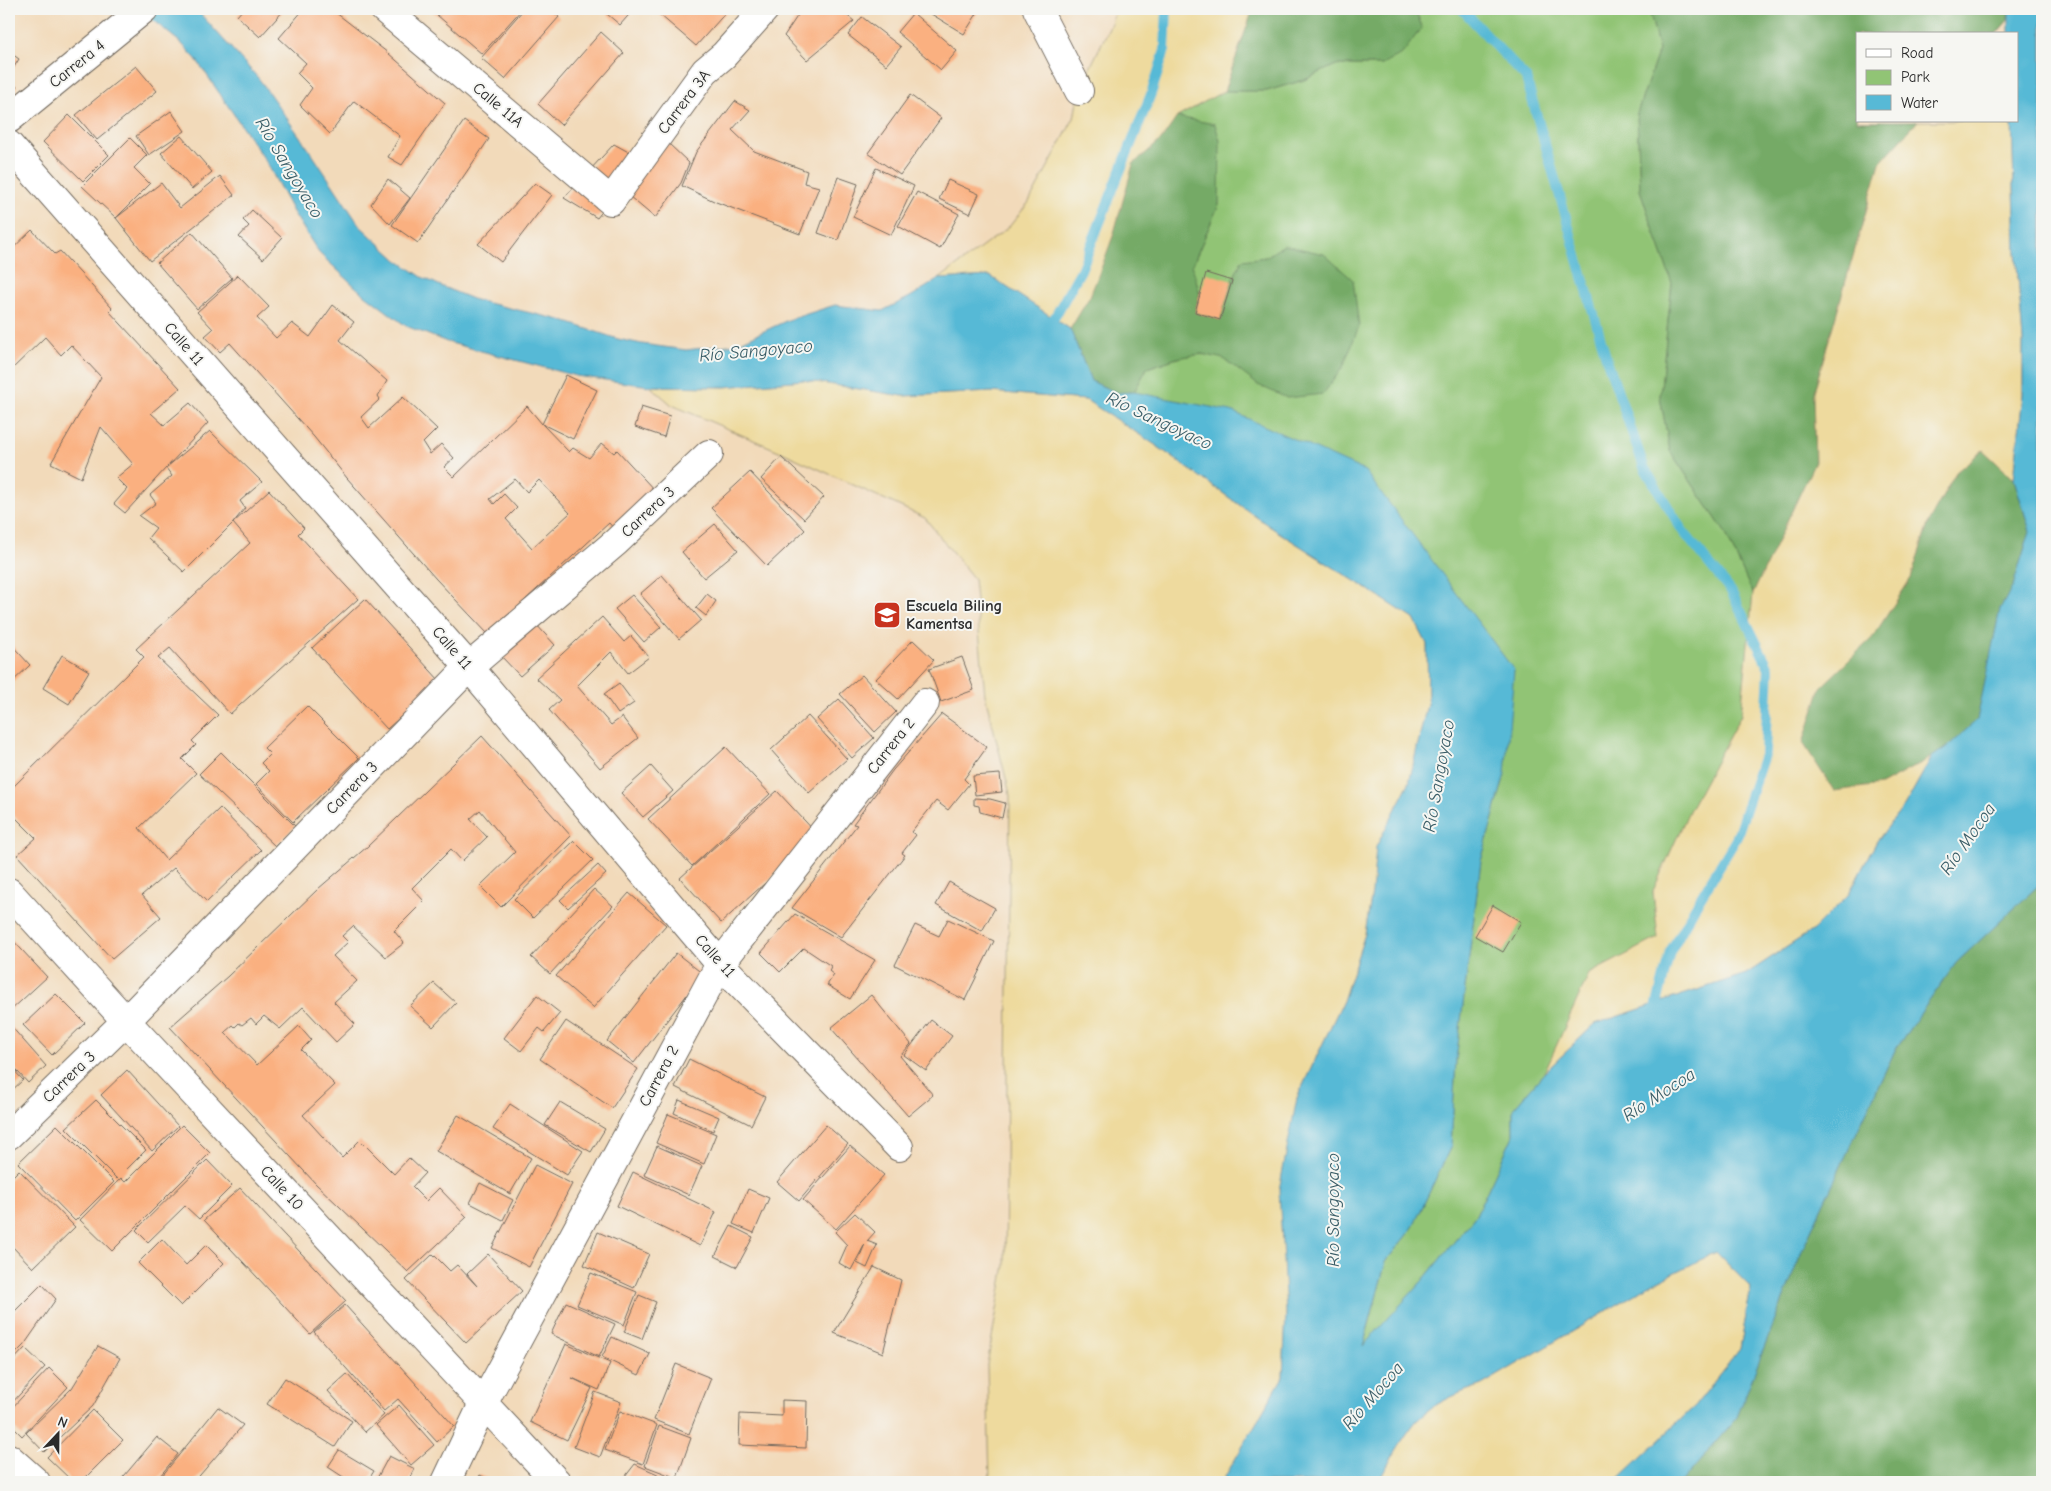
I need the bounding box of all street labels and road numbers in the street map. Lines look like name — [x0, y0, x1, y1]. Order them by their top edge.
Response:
street label: Carrera 4 — [46, 36, 108, 92]
street label: Carrera 3A — [654, 66, 714, 138]
street label: Calle 11A — [469, 79, 527, 131]
street label: Calle 11 — [160, 319, 208, 369]
street label: Carrera 3 — [618, 483, 678, 541]
street label: Calle 11 — [428, 623, 476, 673]
street label: Carrera 2 — [863, 714, 919, 778]
street label: Carrera 3 — [323, 758, 381, 818]
street label: Calle 11 — [691, 931, 739, 981]
street label: Carrera 2 — [635, 1042, 683, 1110]
street label: Carrera 3 — [39, 1048, 99, 1106]
street label: Calle 10 — [257, 1162, 307, 1214]

